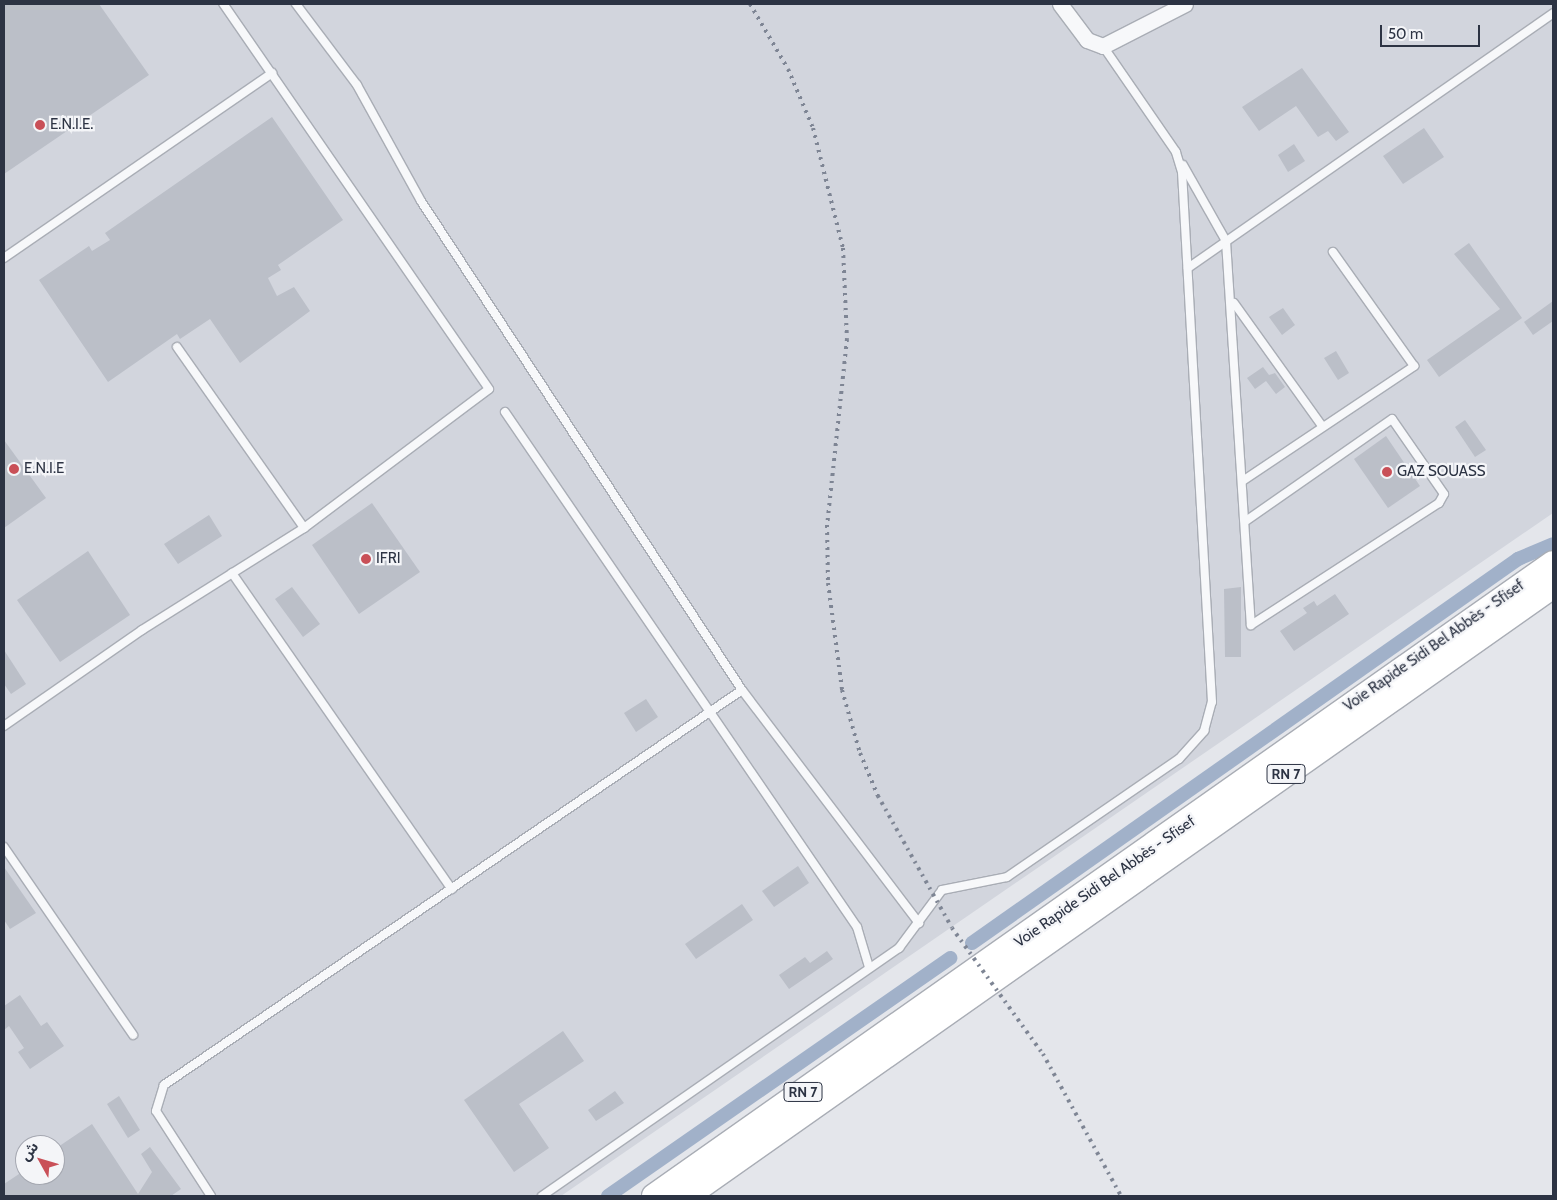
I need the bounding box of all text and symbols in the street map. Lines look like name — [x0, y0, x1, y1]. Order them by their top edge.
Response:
scale bar — [1382, 15, 1482, 47]
text: 50 m — [1388, 25, 1423, 43]
place label: E.N.I.E. — [50, 116, 93, 134]
marker: E.N.I.E. — [34, 119, 46, 131]
place label: E.N.I.E — [24, 460, 64, 478]
marker: E.N.I.E — [8, 463, 20, 475]
place label: GAZ SOUASS — [1397, 463, 1486, 481]
marker: GAZ SOUASS — [1381, 466, 1393, 478]
place label: IFRI — [376, 550, 401, 568]
marker: IFRI — [360, 553, 372, 565]
street label: Voie Rapide Sidi Bel Abbès - Sfisef — [1340, 577, 1528, 715]
road number: RN 7 — [1266, 762, 1306, 786]
street label: Voie Rapide Sidi Bel Abbès - Sfisef — [1011, 813, 1199, 951]
road number: RN 7 — [783, 1080, 823, 1104]
north arrow — [15, 1135, 65, 1185]
text: ش — [16, 1138, 42, 1164]

